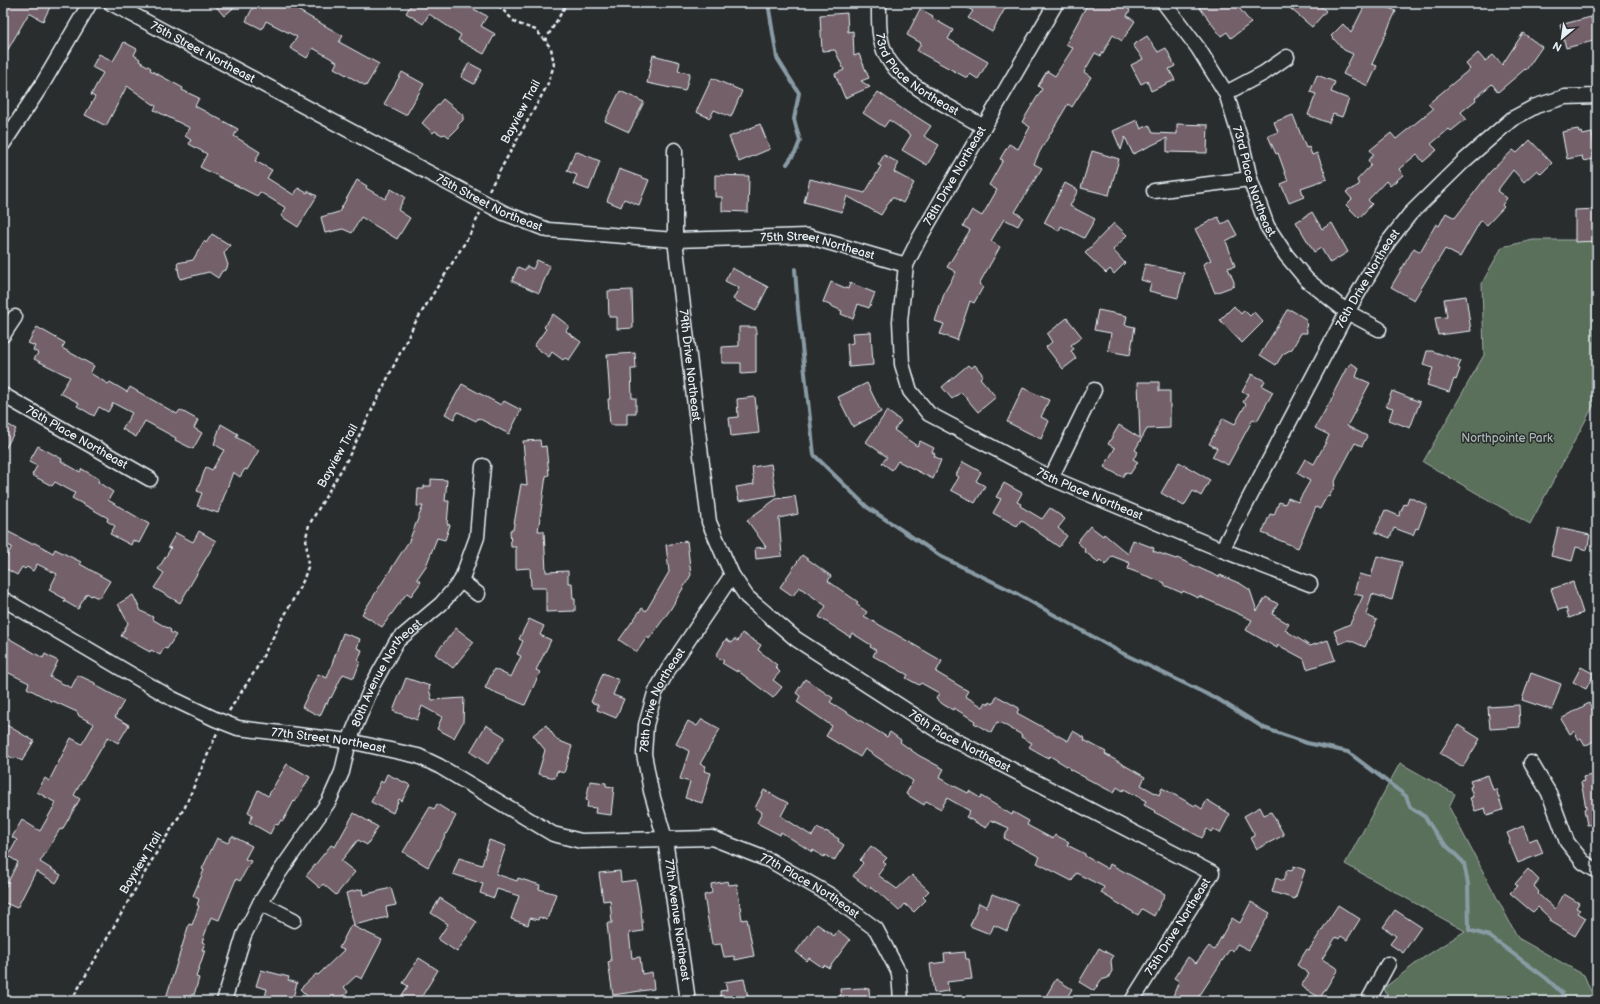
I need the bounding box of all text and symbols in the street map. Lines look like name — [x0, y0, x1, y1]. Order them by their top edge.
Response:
street label: 75th Street Northeast — [148, 18, 258, 86]
north arrow — [1542, 18, 1582, 58]
street label: 73rd Place Northeast — [872, 32, 962, 119]
text: N — [1551, 39, 1564, 54]
street label: Bayview Trail — [498, 78, 544, 146]
street label: 78th Drive Northeast — [920, 123, 990, 228]
street label: 73rd Place Northeast — [1229, 124, 1279, 240]
street label: 75th Street Northeast — [434, 171, 545, 235]
street label: 76th Drive Northeast — [1332, 226, 1403, 331]
street label: 75th Street Northeast — [760, 228, 877, 263]
street label: 79th Drive Northeast — [676, 309, 704, 422]
street label: 76th Place Northeast — [23, 402, 131, 472]
street label: Bayview Trail — [314, 422, 362, 490]
park label: Northpointe Park — [1461, 431, 1553, 446]
street label: 75th Place Northeast — [1034, 464, 1146, 523]
street label: 80th Avenue Northeast — [348, 616, 425, 729]
street label: 78th Drive Northeast — [637, 645, 688, 753]
street label: 76th Place Northeast — [906, 706, 1014, 775]
street label: 77th Street Northeast — [271, 724, 388, 756]
street label: Bayview Trail — [117, 829, 165, 897]
street label: 77th Place Northeast — [758, 850, 862, 922]
street label: 77th Avenue Northeast — [661, 858, 693, 982]
street label: 75th Drive Northeast — [1142, 875, 1214, 978]

